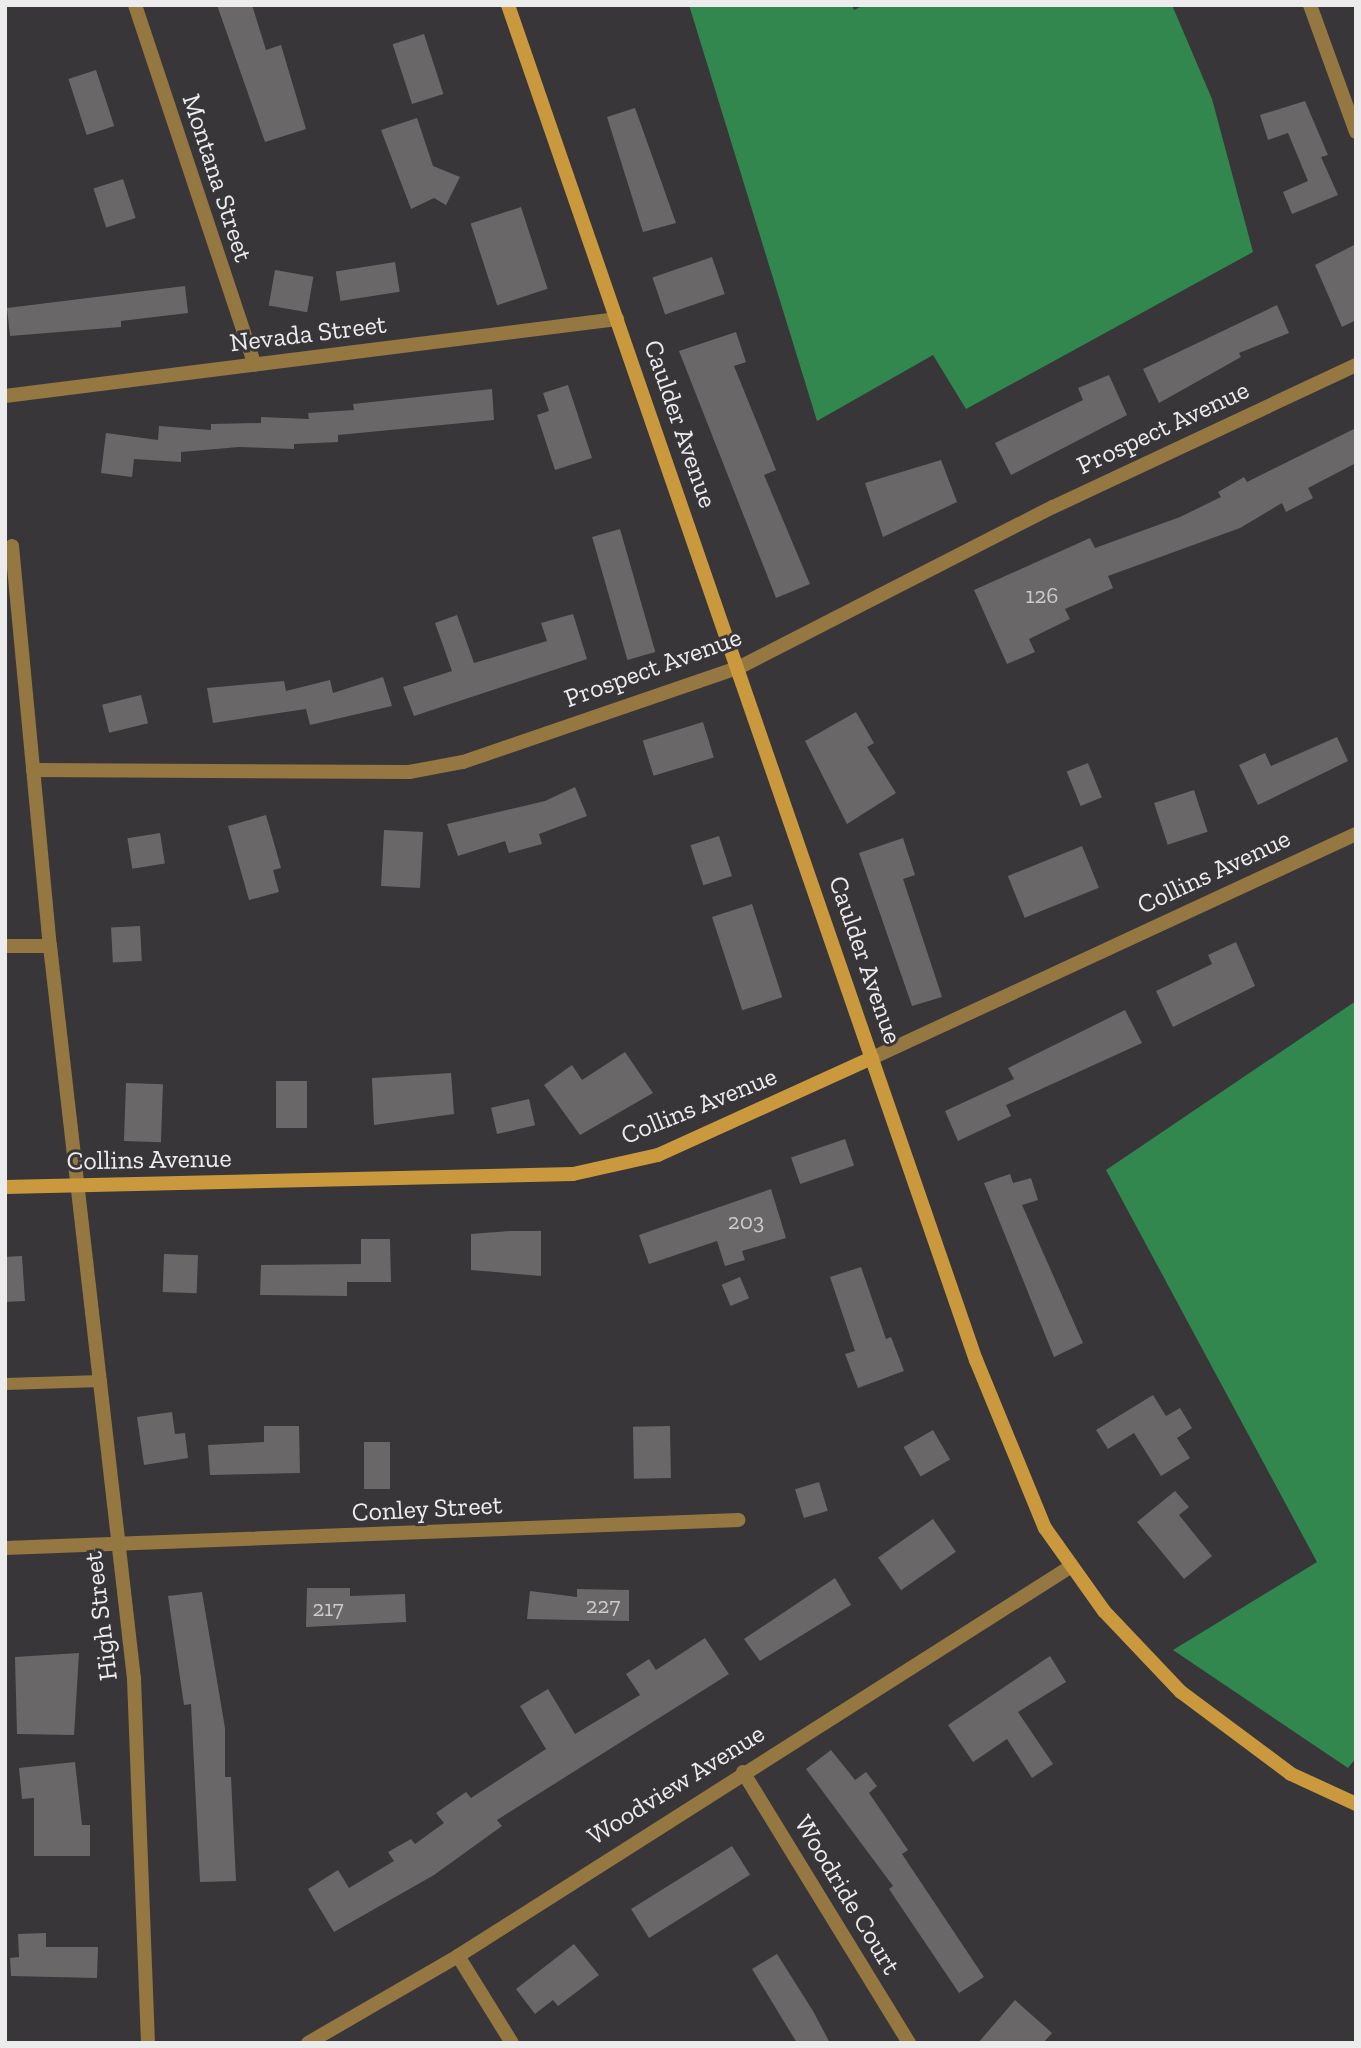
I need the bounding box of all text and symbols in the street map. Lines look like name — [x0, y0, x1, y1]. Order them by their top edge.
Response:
street label: Montana Street — [175, 90, 259, 266]
street label: Nevada Street — [228, 309, 388, 359]
street label: Caulder Avenue — [637, 335, 723, 513]
street label: Prospect Avenue — [1072, 374, 1254, 482]
house number: 126 — [1026, 581, 1058, 609]
street label: Prospect Avenue — [560, 621, 746, 715]
street label: Collins Avenue — [1132, 823, 1296, 921]
street label: Caulder Avenue — [822, 871, 908, 1049]
street label: Collins Avenue — [616, 1060, 782, 1152]
street label: Collins Avenue — [66, 1143, 232, 1177]
house number: 203 — [728, 1207, 764, 1235]
street label: Conley Street — [351, 1489, 503, 1529]
street label: High Street — [78, 1550, 124, 1682]
house number: 227 — [586, 1591, 620, 1619]
house number: 217 — [312, 1594, 344, 1622]
street label: Woodview Avenue — [581, 1718, 771, 1852]
street label: Woodride Court — [787, 1810, 907, 1980]

